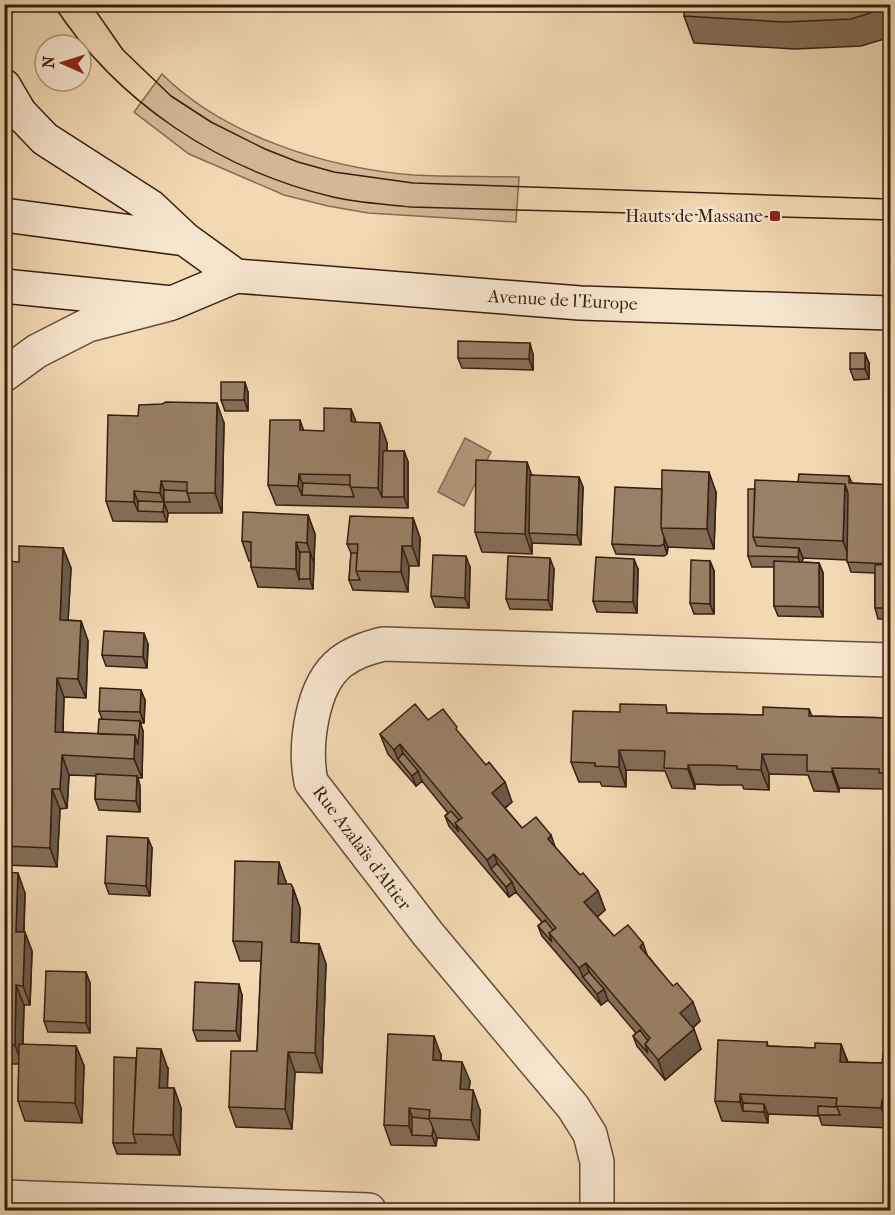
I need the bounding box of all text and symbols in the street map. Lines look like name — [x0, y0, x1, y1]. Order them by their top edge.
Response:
north arrow — [33, 33, 93, 93]
text: N — [39, 55, 58, 69]
place label: Hauts de Massane — [625, 206, 763, 227]
marker: Hauts de Massane — [768, 209, 782, 223]
street label: Avenue de l'Europe — [487, 286, 638, 315]
street label: Rue Azalaïs d'Altier — [308, 782, 415, 915]

